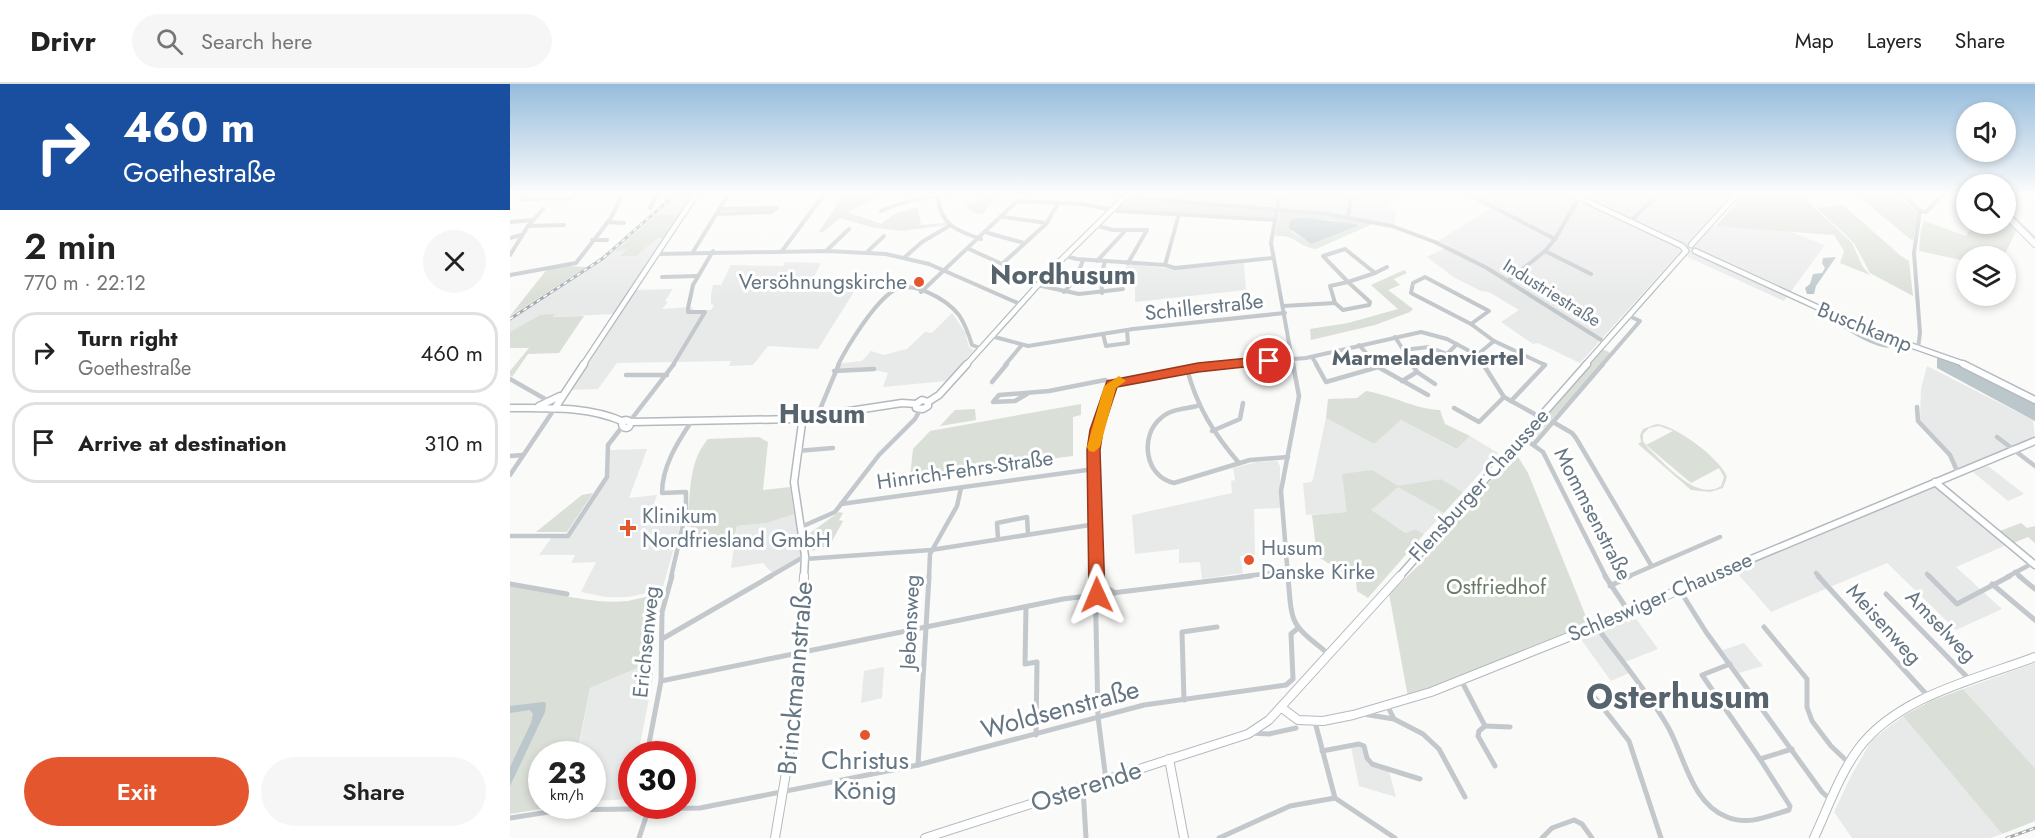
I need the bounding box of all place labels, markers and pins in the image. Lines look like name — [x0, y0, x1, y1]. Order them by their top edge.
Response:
place label: Versöhnungskirche — [739, 267, 907, 297]
marker: Versöhnungskirche — [912, 275, 926, 289]
pin — [1243, 335, 1294, 386]
place label: Klinikum Nordfriesland GmbH — [642, 501, 831, 555]
marker: Klinikum Nordfriesland GmbH — [619, 519, 637, 537]
place label: Husum Danske Kirke — [1261, 533, 1375, 587]
marker: Husum Danske Kirke — [1242, 553, 1256, 567]
marker: Christus König — [858, 728, 872, 742]
place label: Christus König — [821, 741, 909, 809]

